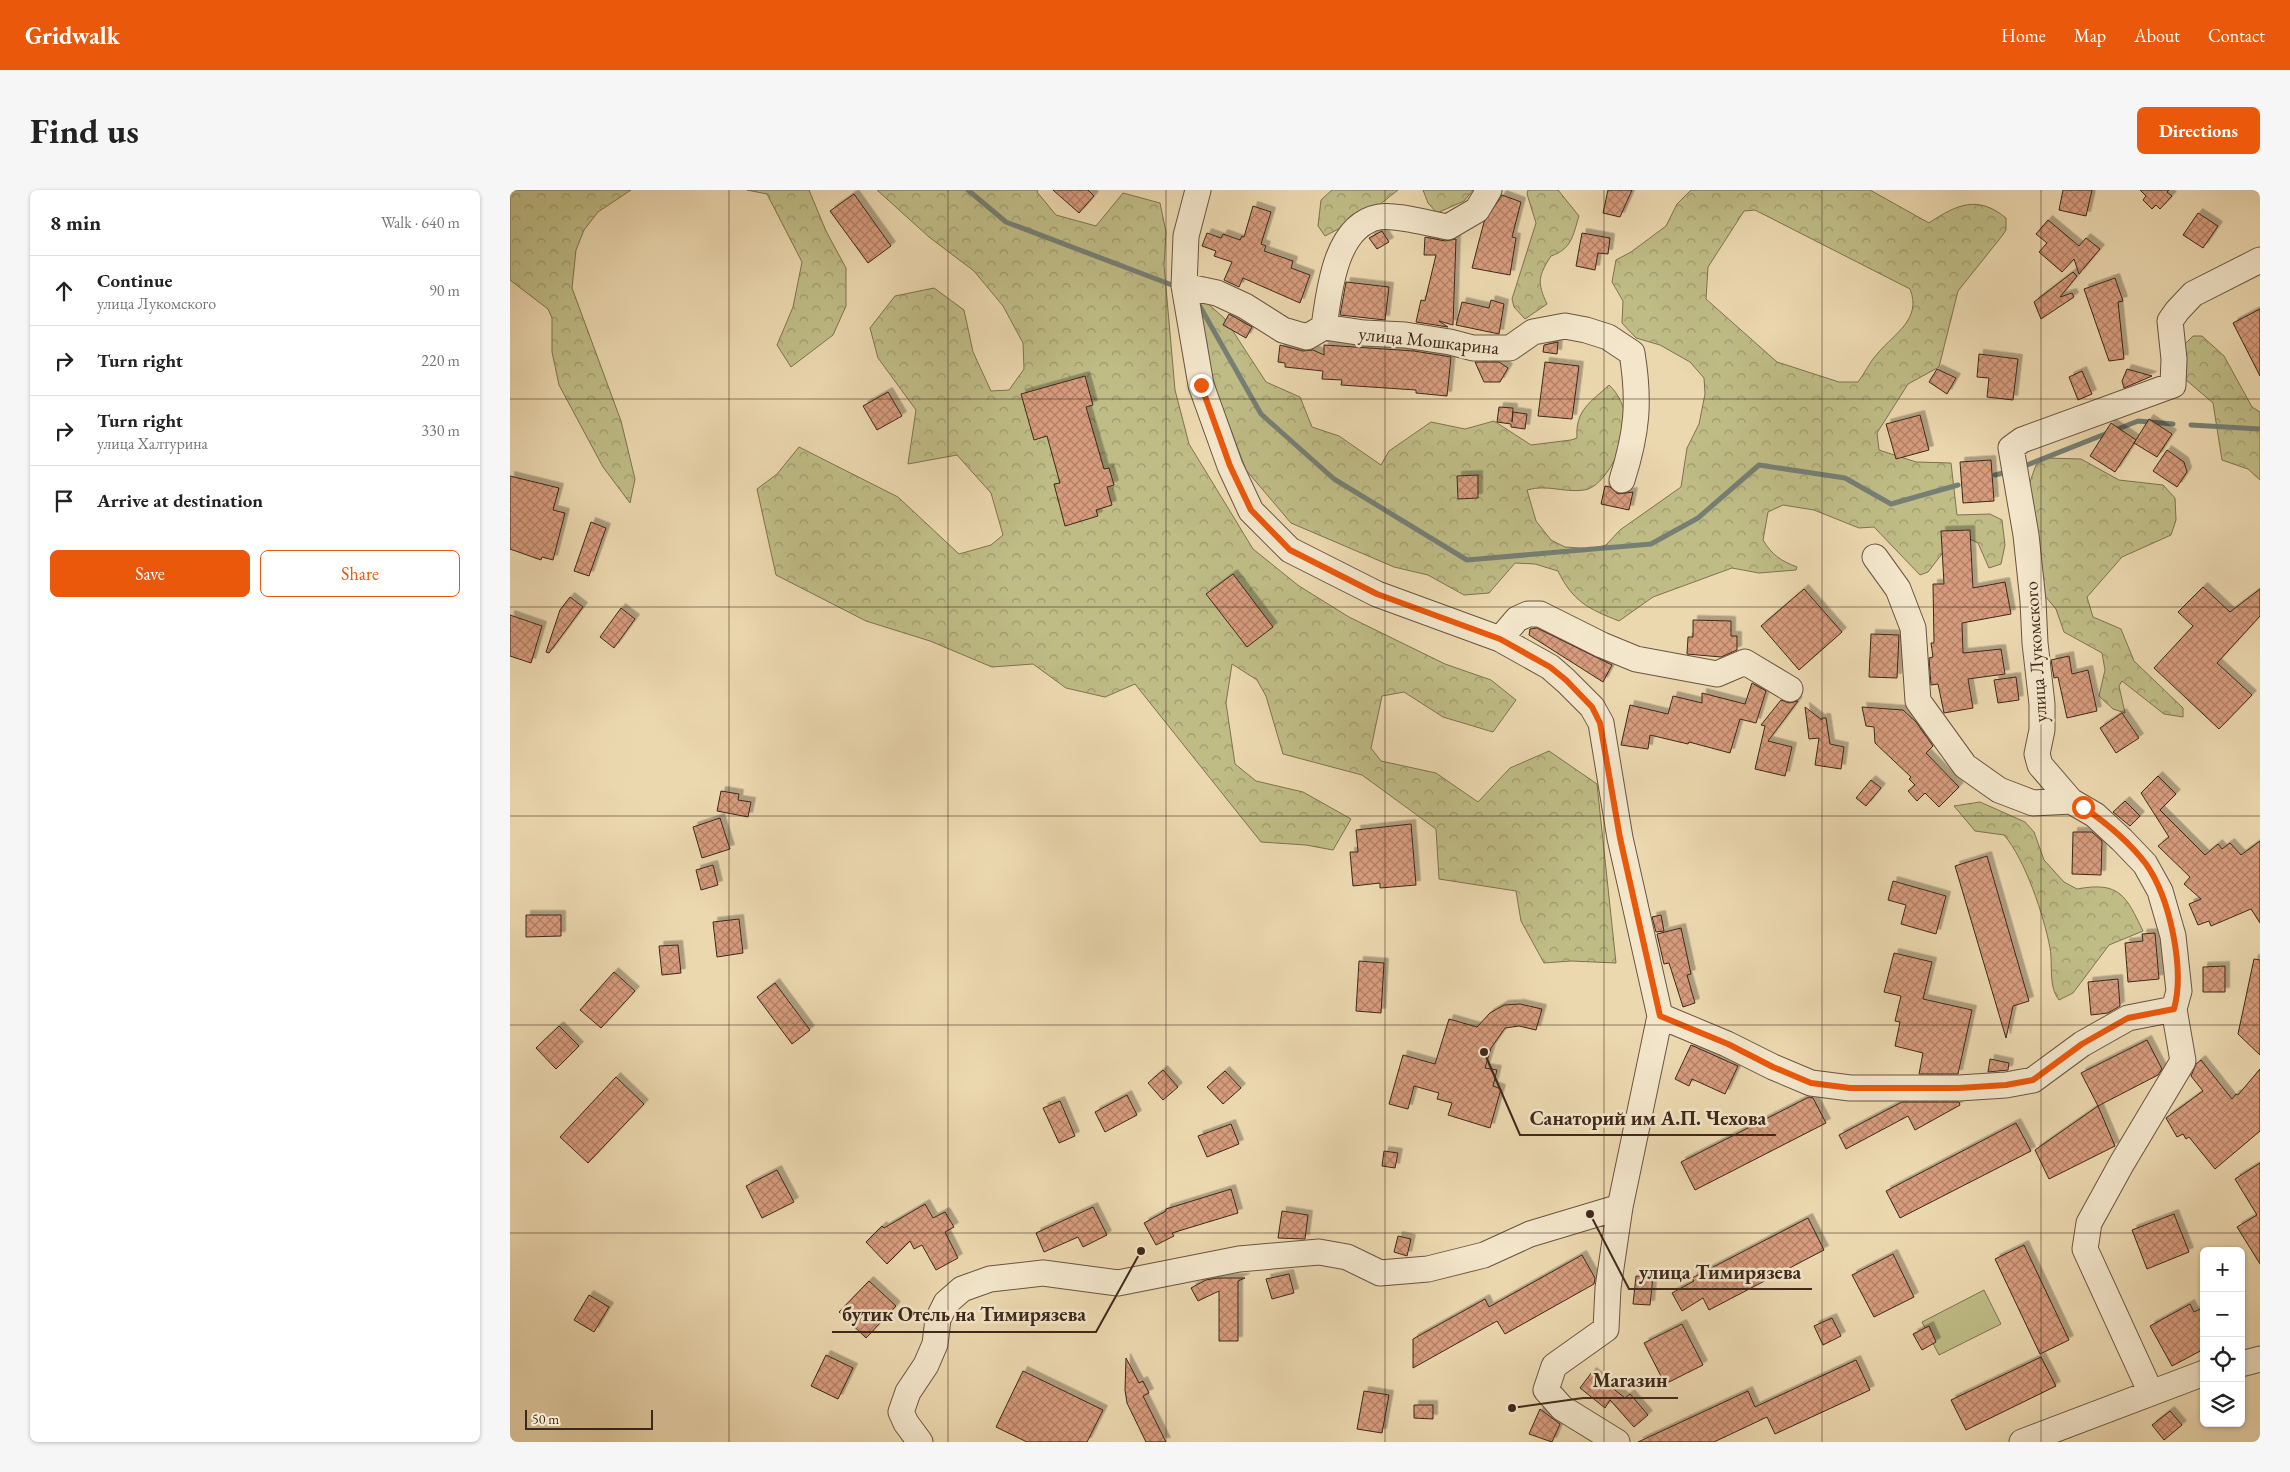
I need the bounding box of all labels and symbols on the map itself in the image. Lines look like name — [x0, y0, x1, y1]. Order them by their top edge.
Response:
street label: улица Мошкарина — [1357, 321, 1501, 360]
route end — [1190, 374, 1213, 397]
street label: улица Лукомского — [2018, 581, 2053, 723]
route start — [2072, 796, 2095, 819]
callout: Санаторий им А.П. Чехова — [1520, 1100, 1776, 1135]
text: Санаторий им А.П. Чехова — [1530, 1105, 1767, 1131]
callout: улица Тимирязева — [1629, 1254, 1812, 1289]
text: улица Тимирязева — [1639, 1259, 1802, 1285]
callout: бутик Отель на Тимирязева — [832, 1297, 1096, 1332]
text: бутик Отель на Тимирязева — [842, 1301, 1086, 1327]
callout: Магазин — [1583, 1363, 1678, 1398]
text: Магазин — [1592, 1367, 1668, 1393]
scale bar — [525, 1407, 652, 1430]

